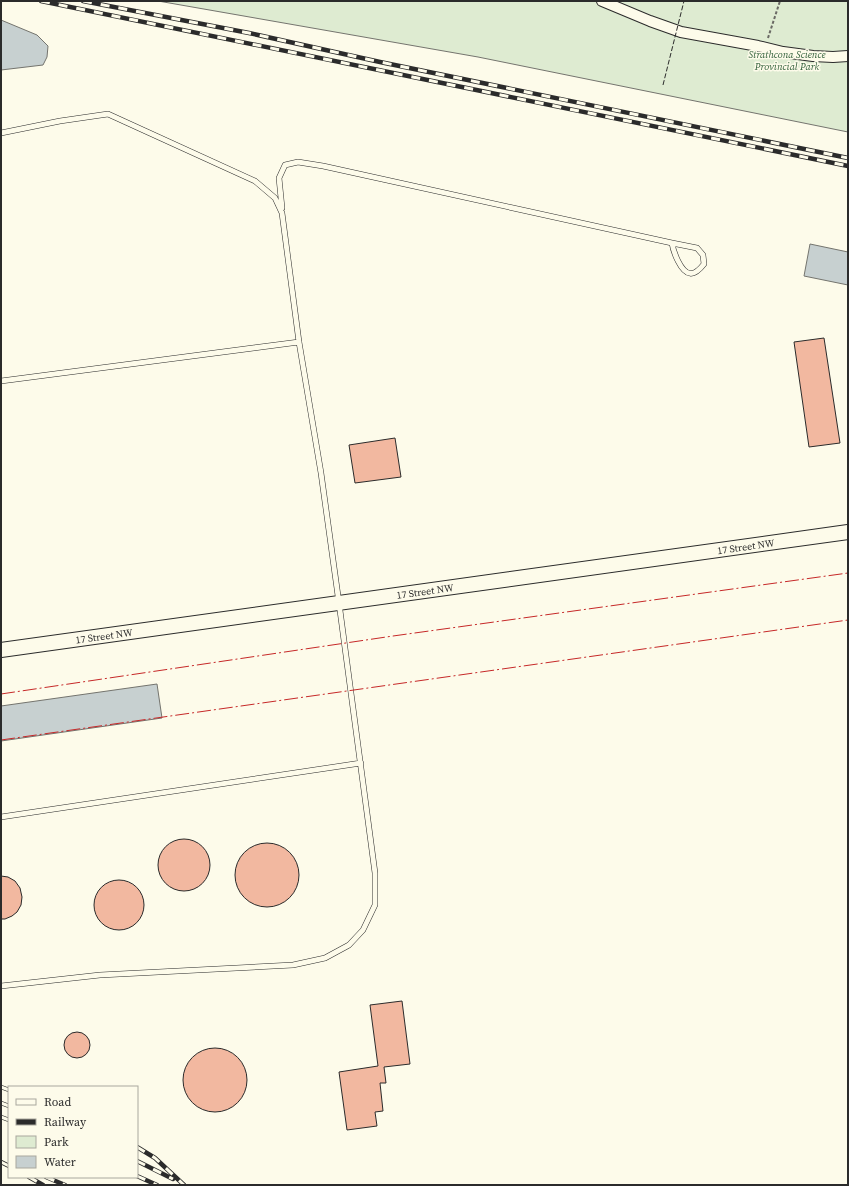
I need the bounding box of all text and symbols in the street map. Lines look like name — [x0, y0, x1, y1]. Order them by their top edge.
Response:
park label: Strathcona Science Provincial Park — [748, 48, 826, 73]
street label: 17 Street NW — [716, 536, 776, 557]
street label: 17 Street NW — [396, 581, 455, 602]
street label: 17 Street NW — [75, 626, 134, 647]
legend — [8, 1086, 138, 1178]
text: Road — [44, 1094, 71, 1110]
text: Railway — [44, 1114, 87, 1130]
text: Park — [44, 1134, 69, 1150]
text: Water — [44, 1154, 76, 1170]

